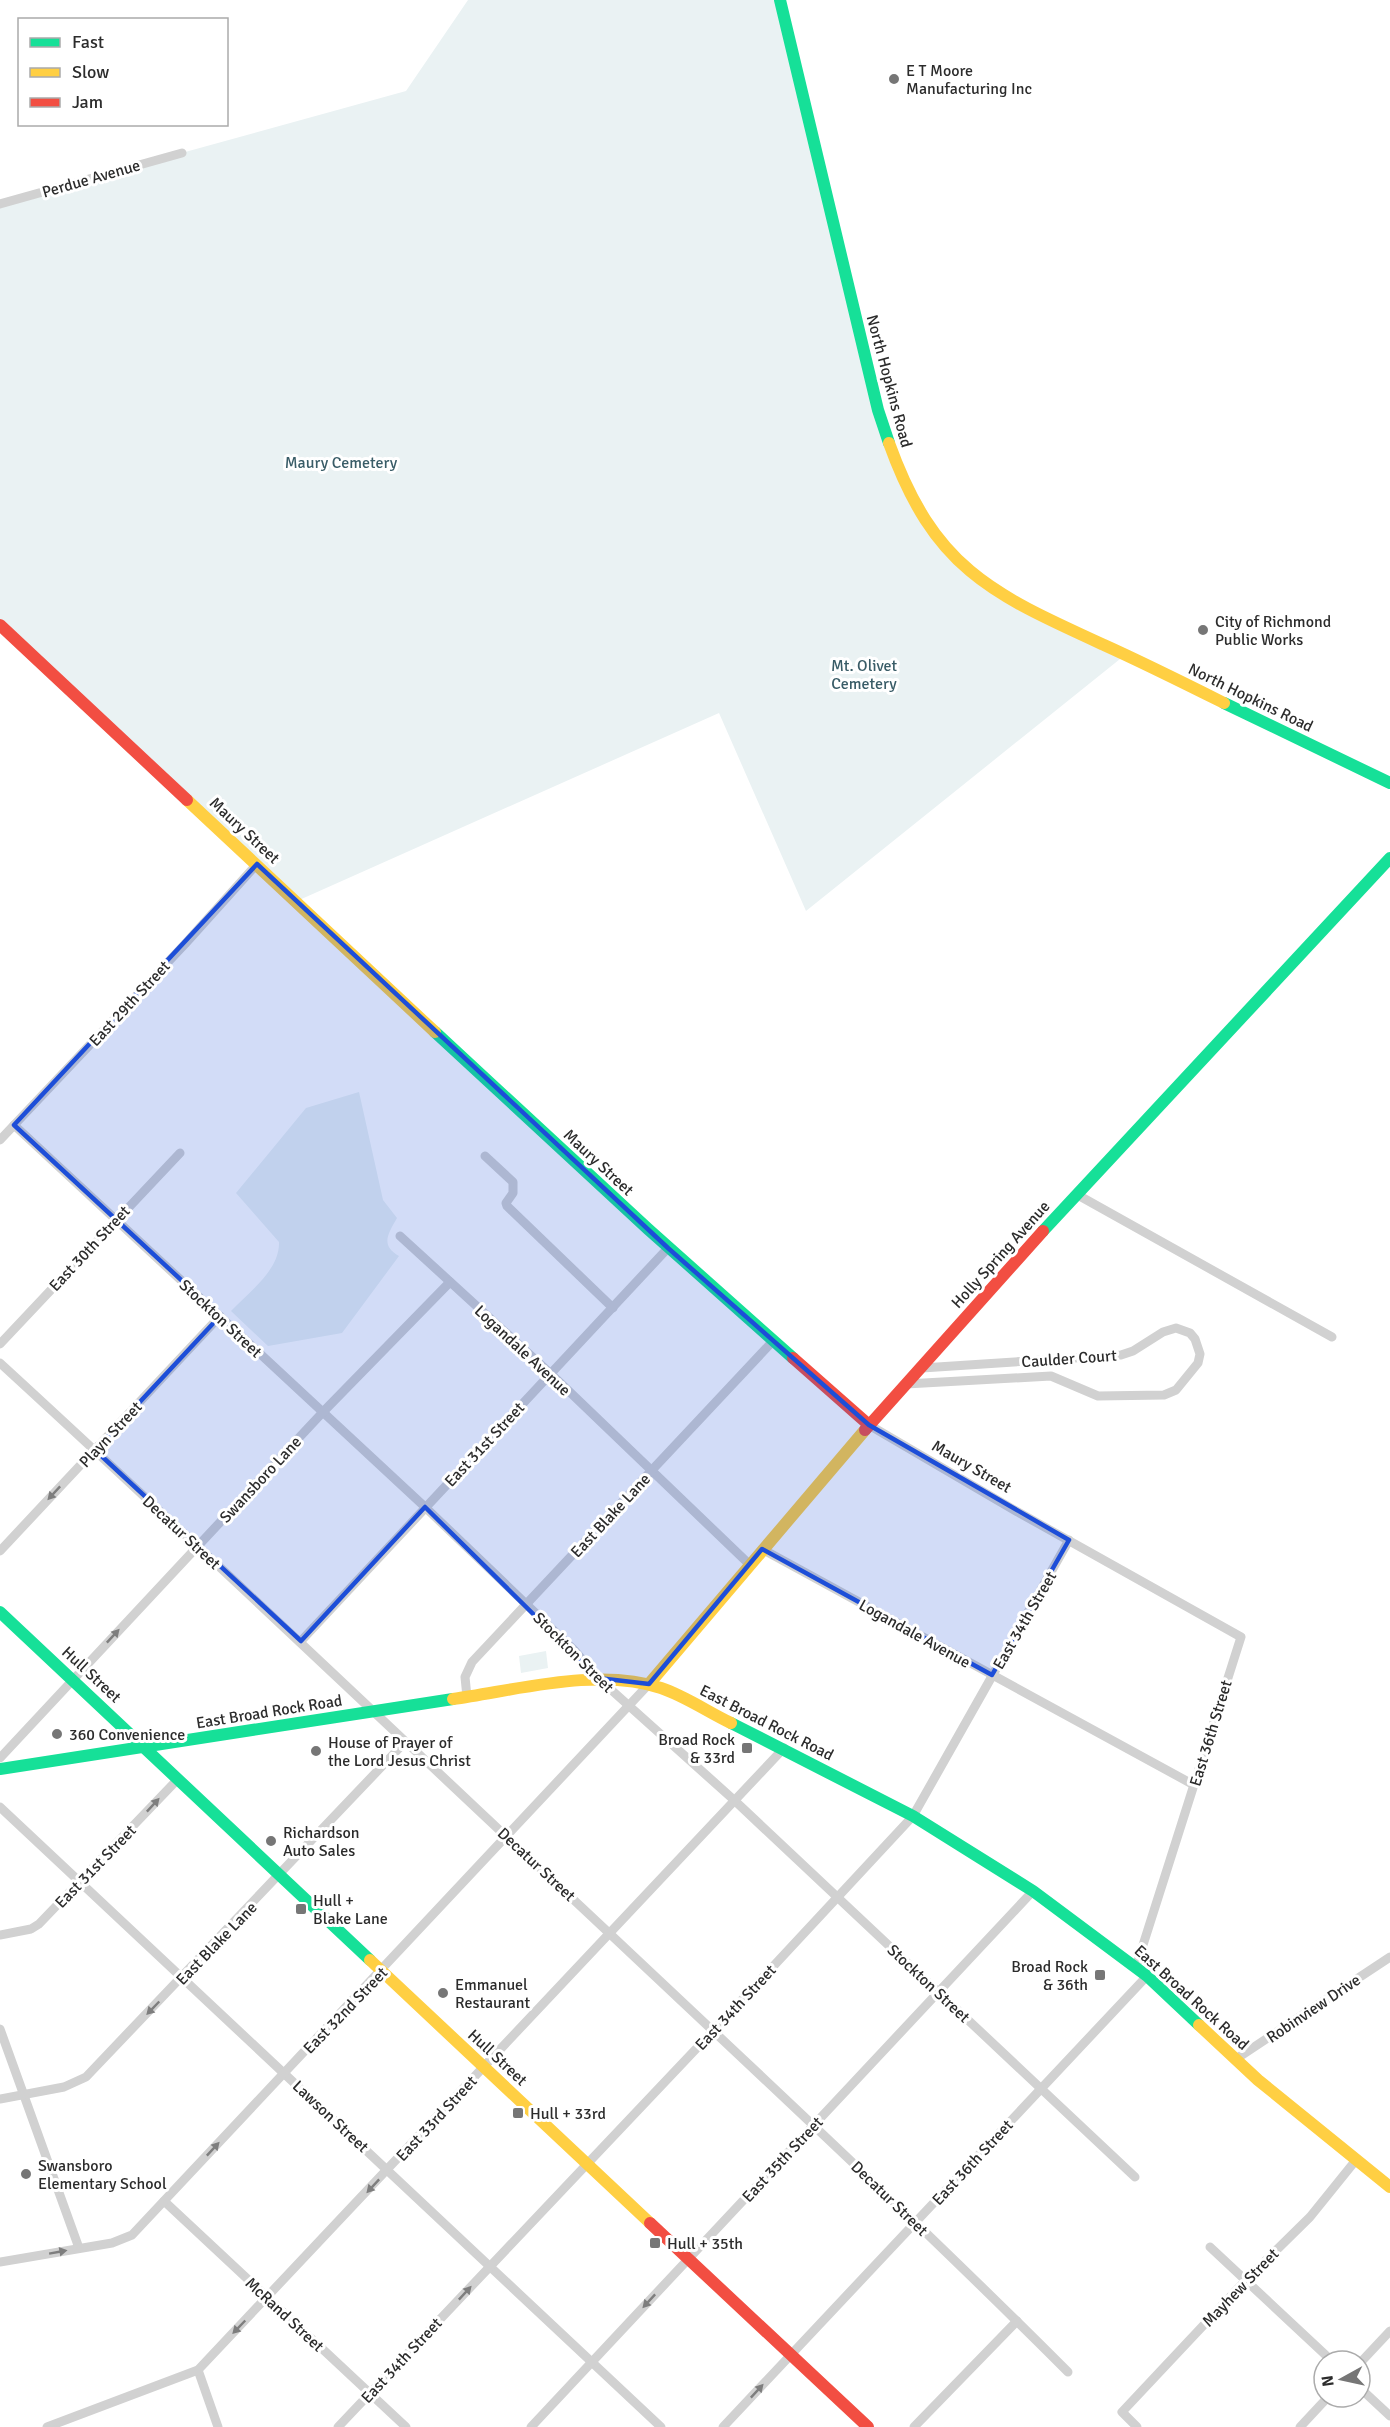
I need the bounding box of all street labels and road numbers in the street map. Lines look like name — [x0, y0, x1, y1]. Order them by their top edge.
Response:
street label: Perdue Avenue — [40, 155, 143, 203]
street label: North Hopkins Road — [862, 313, 916, 450]
street label: North Hopkins Road — [1185, 659, 1316, 737]
street label: Maury Street — [205, 793, 284, 869]
street label: East 29th Street — [85, 956, 175, 1051]
street label: Maury Street — [559, 1125, 638, 1201]
street label: Holly Spring Avenue — [947, 1197, 1054, 1313]
street label: East 30th Street — [45, 1201, 135, 1296]
street label: Stockton Street — [175, 1275, 266, 1362]
street label: Logandale Avenue — [470, 1301, 575, 1400]
street label: Caulder Court — [1021, 1346, 1118, 1372]
street label: Playn Street — [75, 1397, 147, 1472]
street label: East 31st Street — [440, 1398, 529, 1491]
street label: Swansboro Lane — [216, 1432, 306, 1527]
street label: Maury Street — [928, 1436, 1015, 1498]
street label: East Blake Lane — [567, 1469, 655, 1562]
street label: Decatur Street — [138, 1492, 225, 1574]
street label: East 34th Street — [989, 1568, 1061, 1673]
street label: Logandale Avenue — [855, 1595, 974, 1673]
street label: Stockton Street — [529, 1608, 618, 1698]
street label: Hull Street — [57, 1642, 125, 1708]
street label: East 36th Street — [1185, 1677, 1237, 1789]
street label: East Broad Rock Road — [696, 1680, 837, 1765]
street label: East Broad Rock Road — [195, 1691, 344, 1733]
street label: East 31st Street — [51, 1821, 141, 1913]
street label: Decatur Street — [493, 1824, 580, 1906]
street label: East Blake Lane — [172, 1898, 261, 1989]
street label: Stockton Street — [883, 1940, 974, 2027]
street label: East Broad Rock Road — [1130, 1941, 1253, 2055]
street label: East 34th Street — [691, 1960, 781, 2055]
street label: East 32nd Street — [299, 1963, 392, 2058]
street label: Robinview Drive — [1263, 1970, 1364, 2048]
street label: Hull Street — [463, 2025, 531, 2091]
street label: East 33rd Street — [392, 2071, 482, 2166]
street label: Lawson Street — [288, 2076, 373, 2157]
street label: East 35th Street — [738, 2112, 828, 2207]
street label: East 36th Street — [928, 2115, 1018, 2210]
street label: Decatur Street — [847, 2157, 932, 2241]
street label: Mayhew Street — [1198, 2244, 1283, 2331]
street label: McRand Street — [241, 2273, 328, 2357]
street label: East 34th Street — [357, 2313, 447, 2408]

